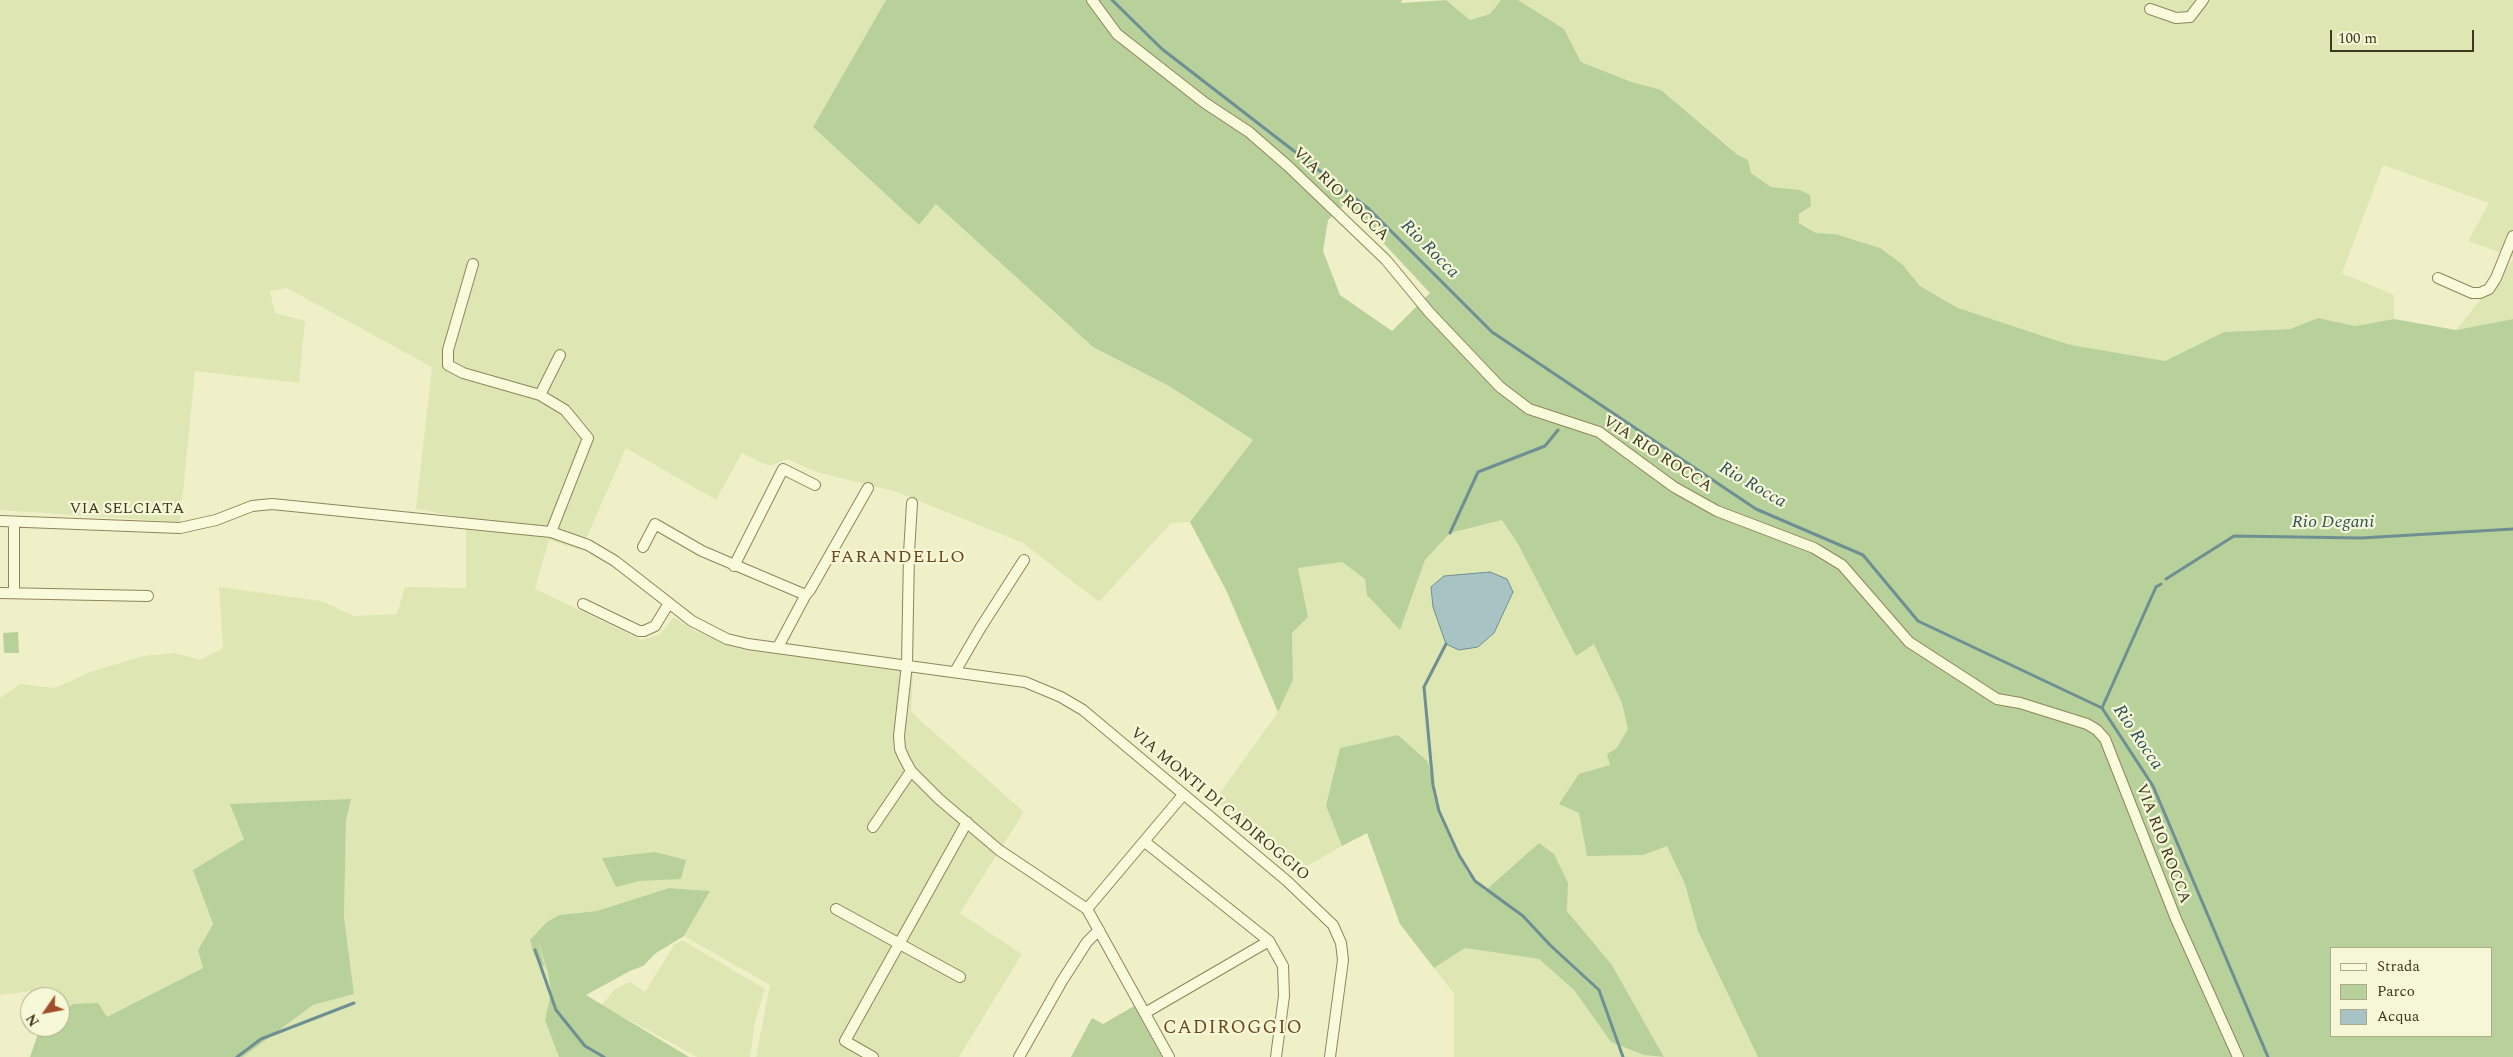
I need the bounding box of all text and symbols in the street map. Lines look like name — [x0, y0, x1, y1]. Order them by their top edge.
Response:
scale bar — [2333, 20, 2477, 52]
text: 100 m — [2338, 27, 2377, 50]
street label: VIA RIO ROCCA — [1288, 144, 1392, 246]
water label: Rio Rocca — [1395, 216, 1463, 284]
street label: VIA RIO ROCCA — [1599, 413, 1715, 497]
water label: Rio Rocca — [1715, 458, 1789, 514]
street label: VIA SELCIATA — [70, 500, 184, 520]
water label: Rio Degani — [2292, 512, 2374, 534]
district label: FARANDELLO — [829, 547, 967, 569]
water label: Rio Rocca — [2107, 701, 2167, 775]
street label: VIA MONTI DI CADIROGGIO — [1125, 724, 1313, 886]
street label: VIA RIO ROCCA — [2130, 782, 2194, 906]
legend — [2330, 947, 2493, 1037]
text: Strada — [2377, 955, 2420, 978]
text: Parco — [2377, 980, 2415, 1003]
north arrow — [20, 987, 70, 1037]
text: Acqua — [2377, 1005, 2419, 1028]
text: N — [21, 1009, 45, 1030]
district label: CADIROGGIO — [1162, 1018, 1304, 1040]

